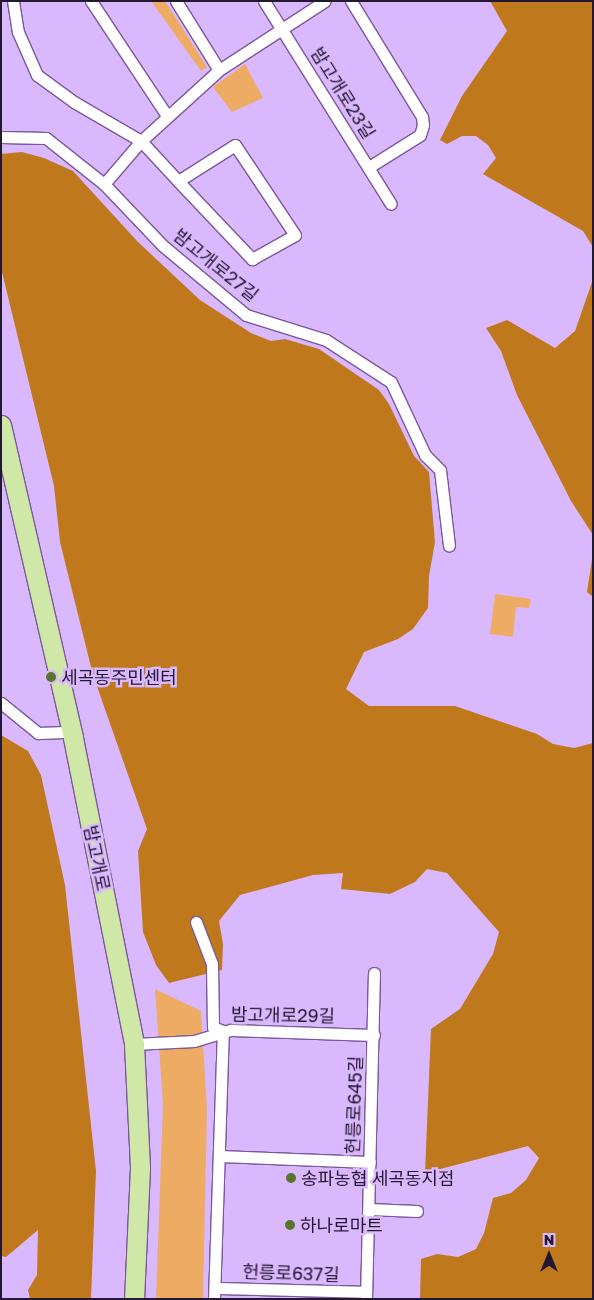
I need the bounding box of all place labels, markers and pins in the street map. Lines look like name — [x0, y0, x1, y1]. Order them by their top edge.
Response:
place label: 세곡동주민센터 — [61, 666, 177, 688]
marker: 세곡동주민센터 — [45, 671, 57, 683]
place label: 송파농협 세곡동지점 — [301, 1167, 455, 1189]
marker: 송파농협 세곡동지점 — [285, 1172, 297, 1184]
place label: 하나로마트 — [300, 1214, 383, 1236]
marker: 하나로마트 — [284, 1219, 296, 1231]

